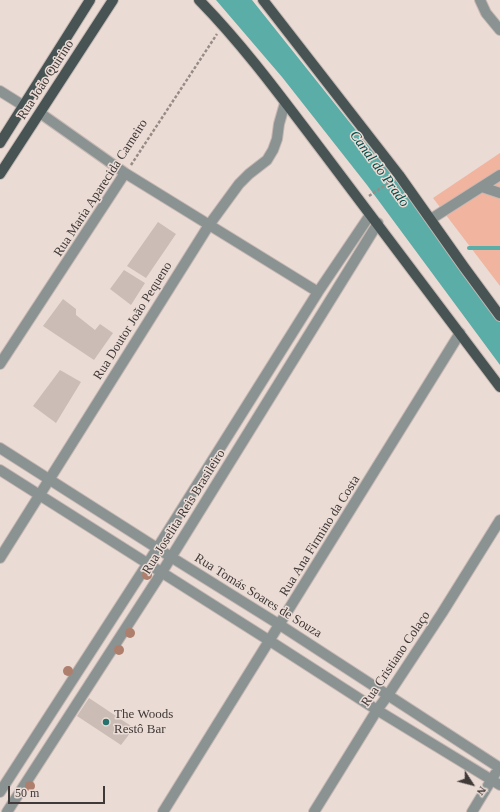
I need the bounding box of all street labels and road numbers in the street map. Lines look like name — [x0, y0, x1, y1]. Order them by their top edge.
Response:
street label: Rua João Quirino — [14, 37, 78, 123]
street label: Rua Maria Aparecida Carneiro — [51, 116, 151, 260]
street label: Rua Doutor João Pequeno — [90, 259, 176, 383]
street label: Rua Joselita Reis Brasileiro — [139, 447, 229, 577]
street label: Rua Ana Firmino da Costa — [276, 473, 364, 599]
street label: Rua Tomás Soares de Souza — [191, 550, 325, 642]
street label: Rua Cristiano Colaço — [358, 608, 434, 710]

